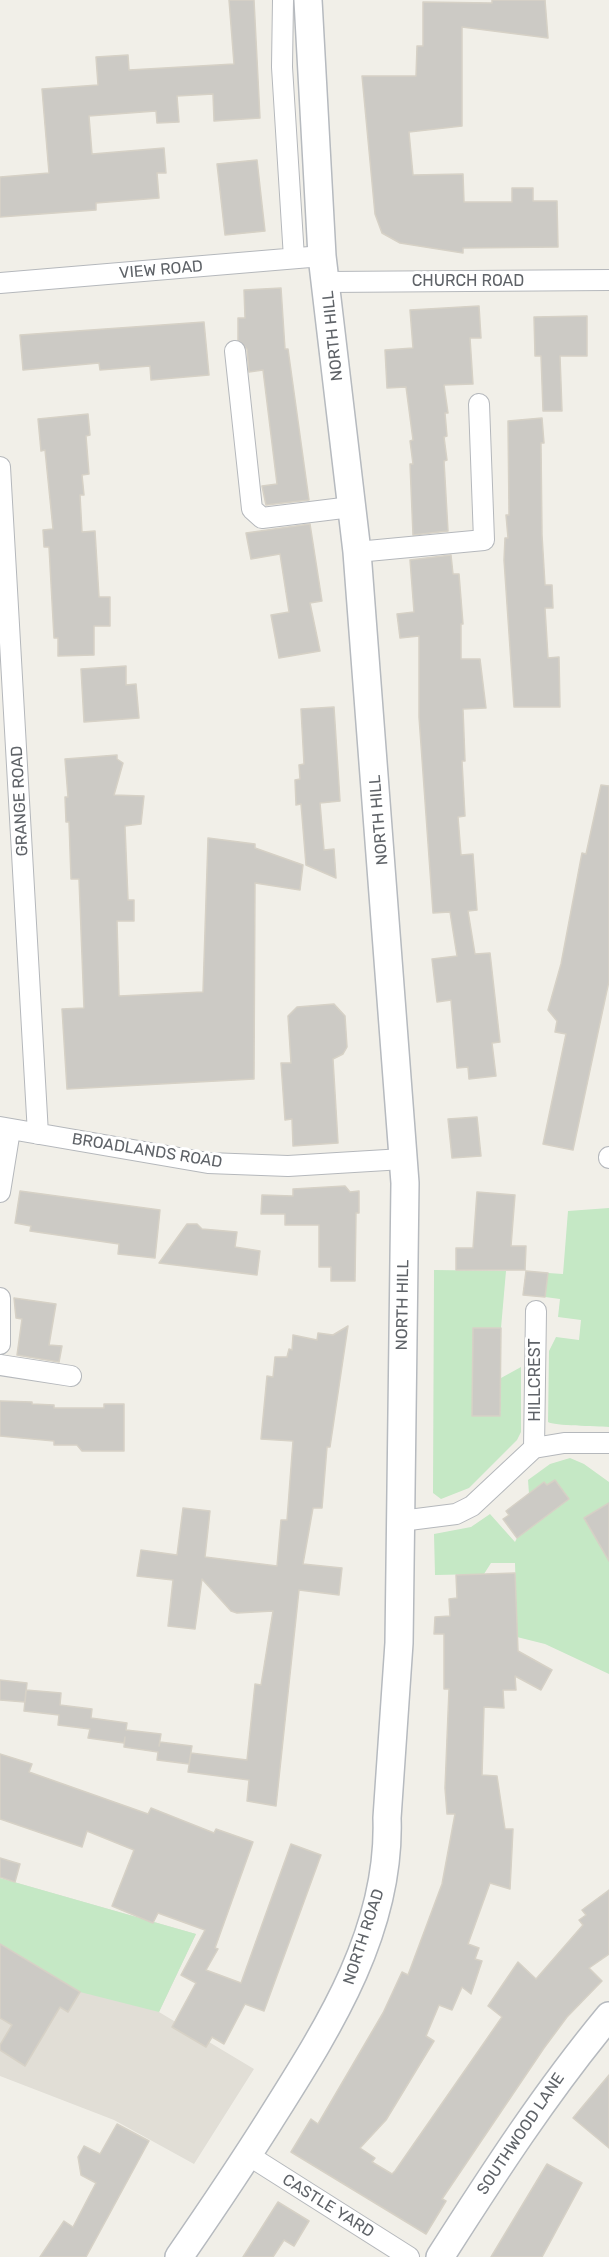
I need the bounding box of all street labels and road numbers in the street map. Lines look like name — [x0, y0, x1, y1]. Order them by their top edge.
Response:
street label: VIEW ROAD — [118, 257, 204, 283]
street label: CHURCH ROAD — [412, 271, 524, 291]
street label: NORTH HILL — [319, 290, 347, 382]
street label: GRANGE ROAD — [8, 745, 32, 857]
street label: NORTH HILL — [365, 774, 393, 866]
street label: BROADLANDS ROAD — [70, 1130, 224, 1172]
street label: NORTH HILL — [393, 1259, 413, 1351]
street label: HILLCREST — [525, 1338, 545, 1422]
street label: NORTH ROAD — [339, 1887, 389, 1987]
street label: SOUTHWOOD LANE — [473, 2070, 569, 2198]
street label: CASTLE YARD — [279, 2170, 377, 2242]

